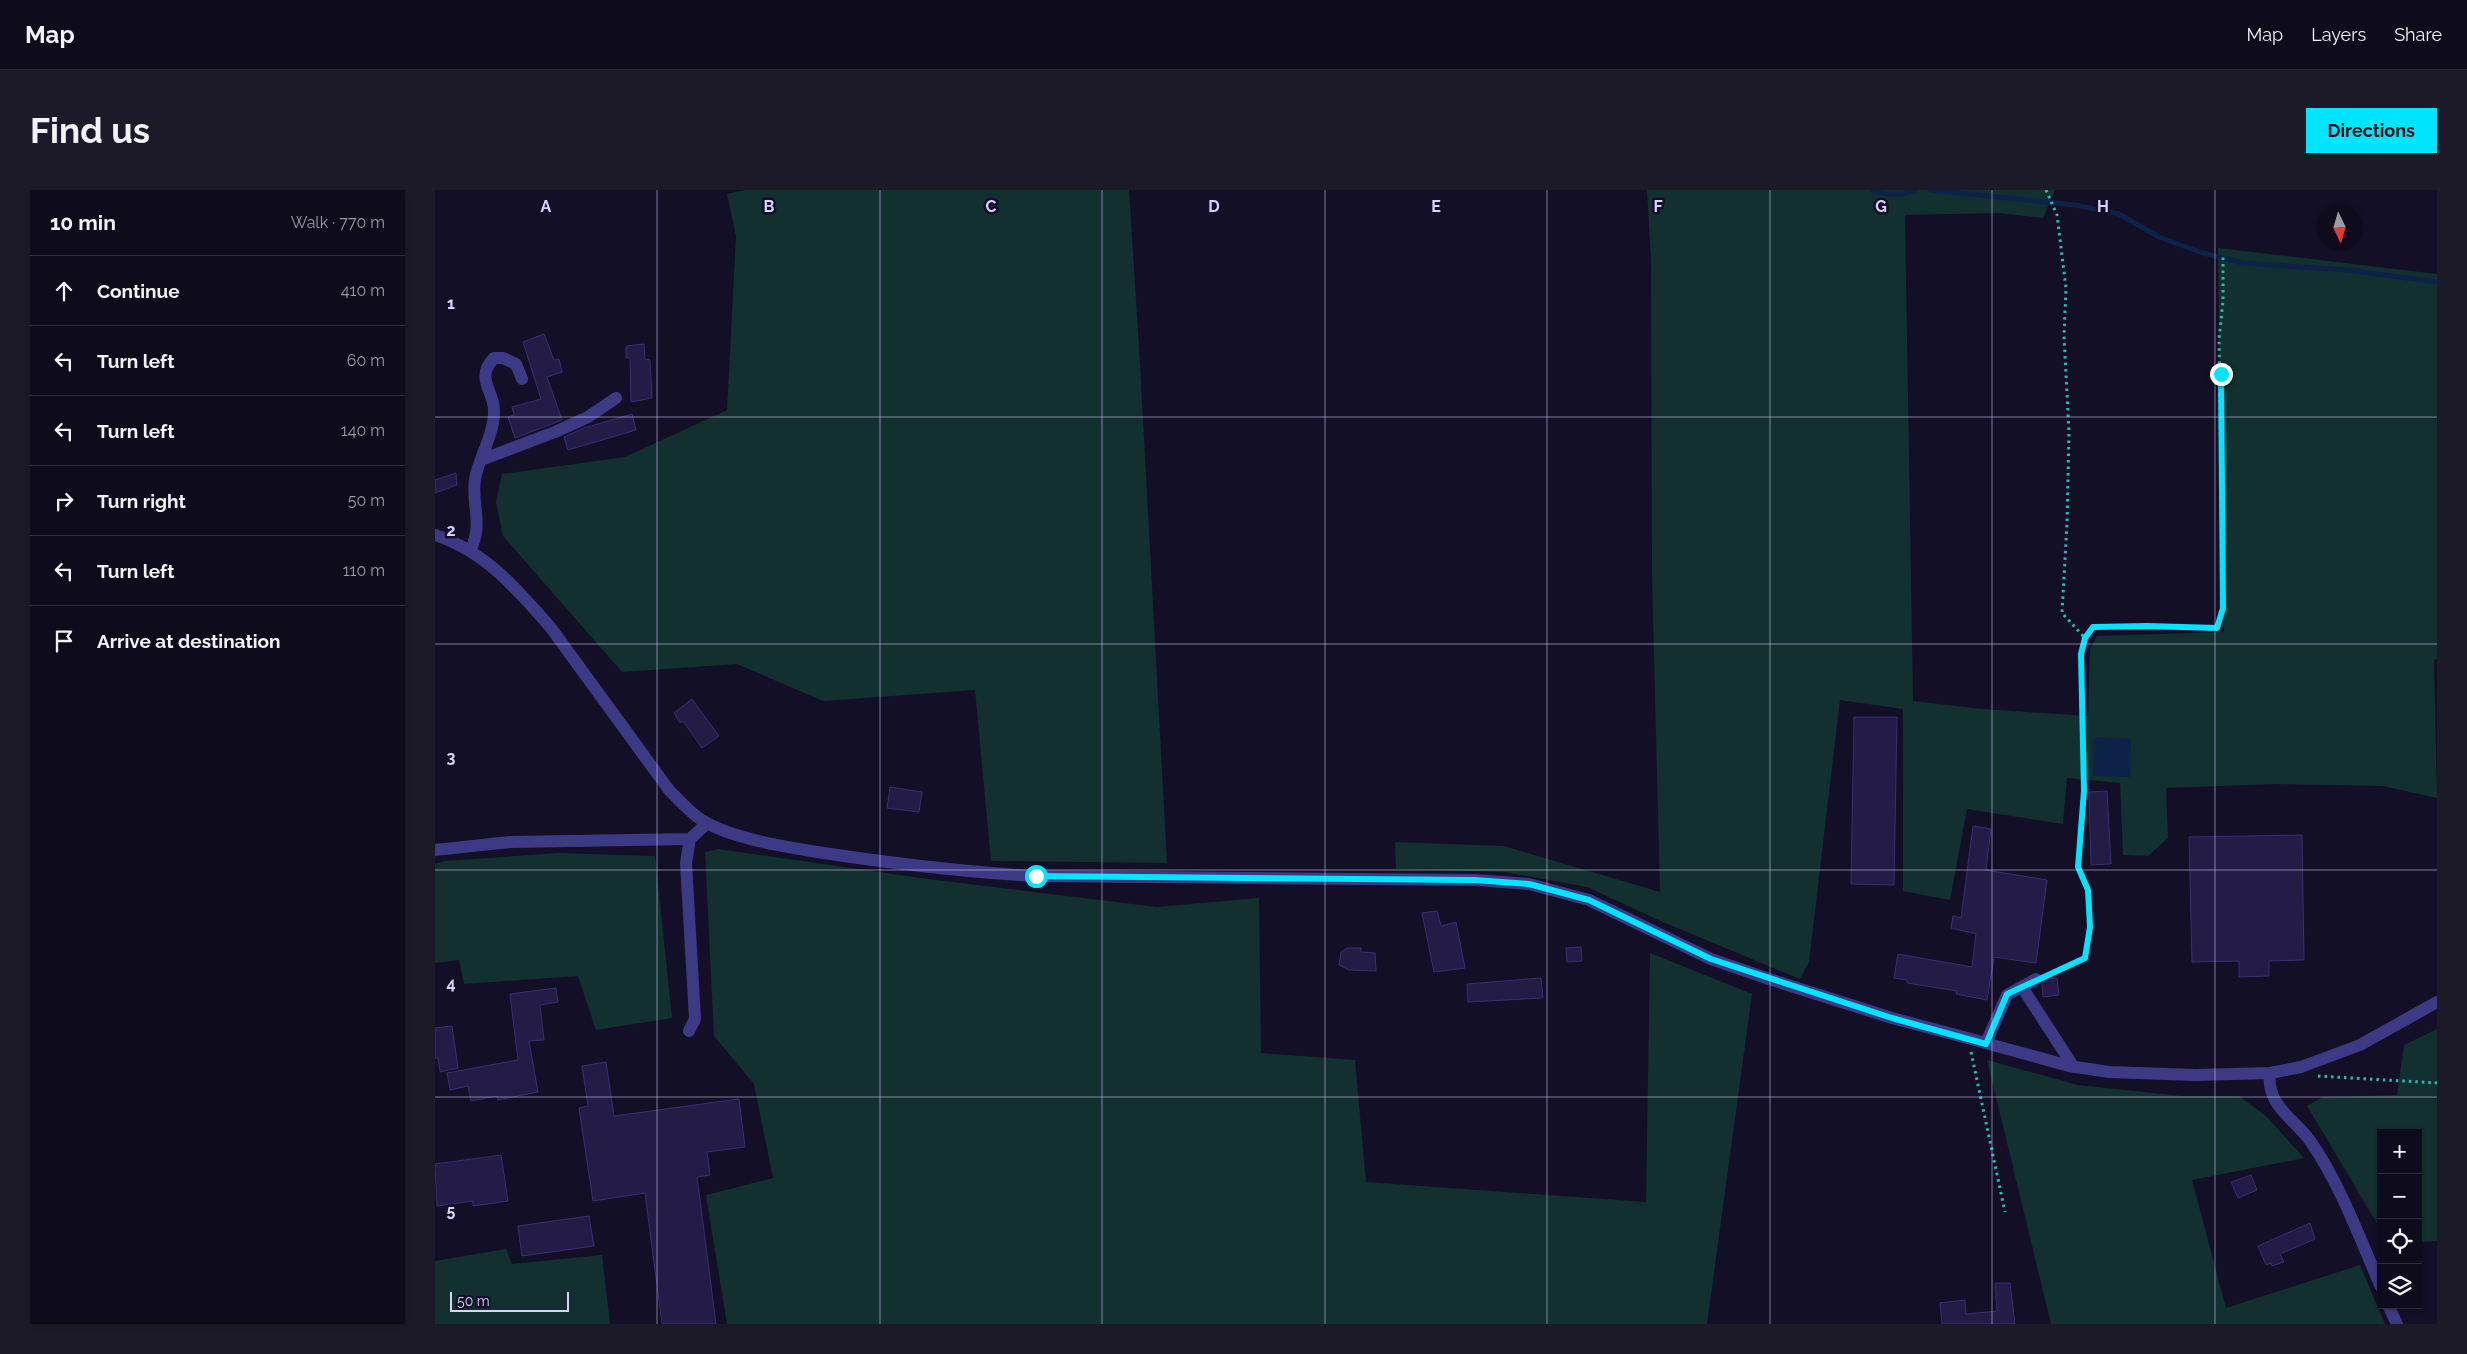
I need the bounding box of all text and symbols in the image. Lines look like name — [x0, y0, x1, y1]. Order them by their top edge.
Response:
text: Map — [25, 20, 75, 49]
text: Map — [2247, 24, 2283, 45]
text: Layers — [2311, 24, 2366, 45]
text: Share — [2394, 24, 2442, 45]
button: Directions — [2306, 108, 2437, 153]
text: Find us — [30, 110, 150, 151]
text: A — [541, 197, 552, 216]
text: B — [764, 197, 775, 216]
text: C — [986, 197, 997, 216]
text: D — [1208, 197, 1220, 216]
text: E — [1431, 197, 1441, 216]
text: F — [1653, 197, 1663, 216]
text: G — [1875, 197, 1887, 216]
text: H — [2097, 197, 2109, 216]
north arrow — [2317, 205, 2362, 250]
text: 10 min — [50, 210, 116, 235]
text: Walk · 770 m — [291, 213, 385, 232]
icon: ahead — [50, 277, 78, 305]
text: Continue — [97, 280, 180, 302]
text: 410 m — [341, 281, 385, 300]
text: 1 — [447, 294, 455, 313]
icon: left — [50, 347, 78, 375]
text: Turn left — [97, 350, 174, 372]
text: 60 m — [347, 351, 385, 370]
route end — [2210, 363, 2233, 386]
icon: left — [50, 417, 78, 445]
text: Turn left — [97, 420, 174, 442]
text: 140 m — [341, 421, 385, 440]
icon: right — [50, 487, 78, 515]
text: Turn right — [97, 490, 186, 512]
text: 50 m — [348, 491, 385, 510]
text: 2 — [446, 521, 456, 540]
icon: left — [50, 557, 78, 585]
text: Turn left — [97, 560, 174, 582]
text: 110 m — [343, 561, 385, 580]
icon: arrive — [50, 627, 78, 655]
text: Arrive at destination — [97, 630, 281, 652]
text: 3 — [447, 748, 456, 767]
route start — [1025, 865, 1048, 888]
text: 4 — [446, 974, 456, 993]
map controls — [2377, 1129, 2422, 1309]
button: + — [2377, 1129, 2422, 1174]
button: − — [2377, 1174, 2422, 1219]
text: 5 — [447, 1201, 456, 1220]
button: locate — [2377, 1219, 2422, 1264]
button: layers — [2377, 1264, 2422, 1309]
scale bar — [450, 1289, 569, 1312]
text: 50 m — [457, 1293, 490, 1309]

